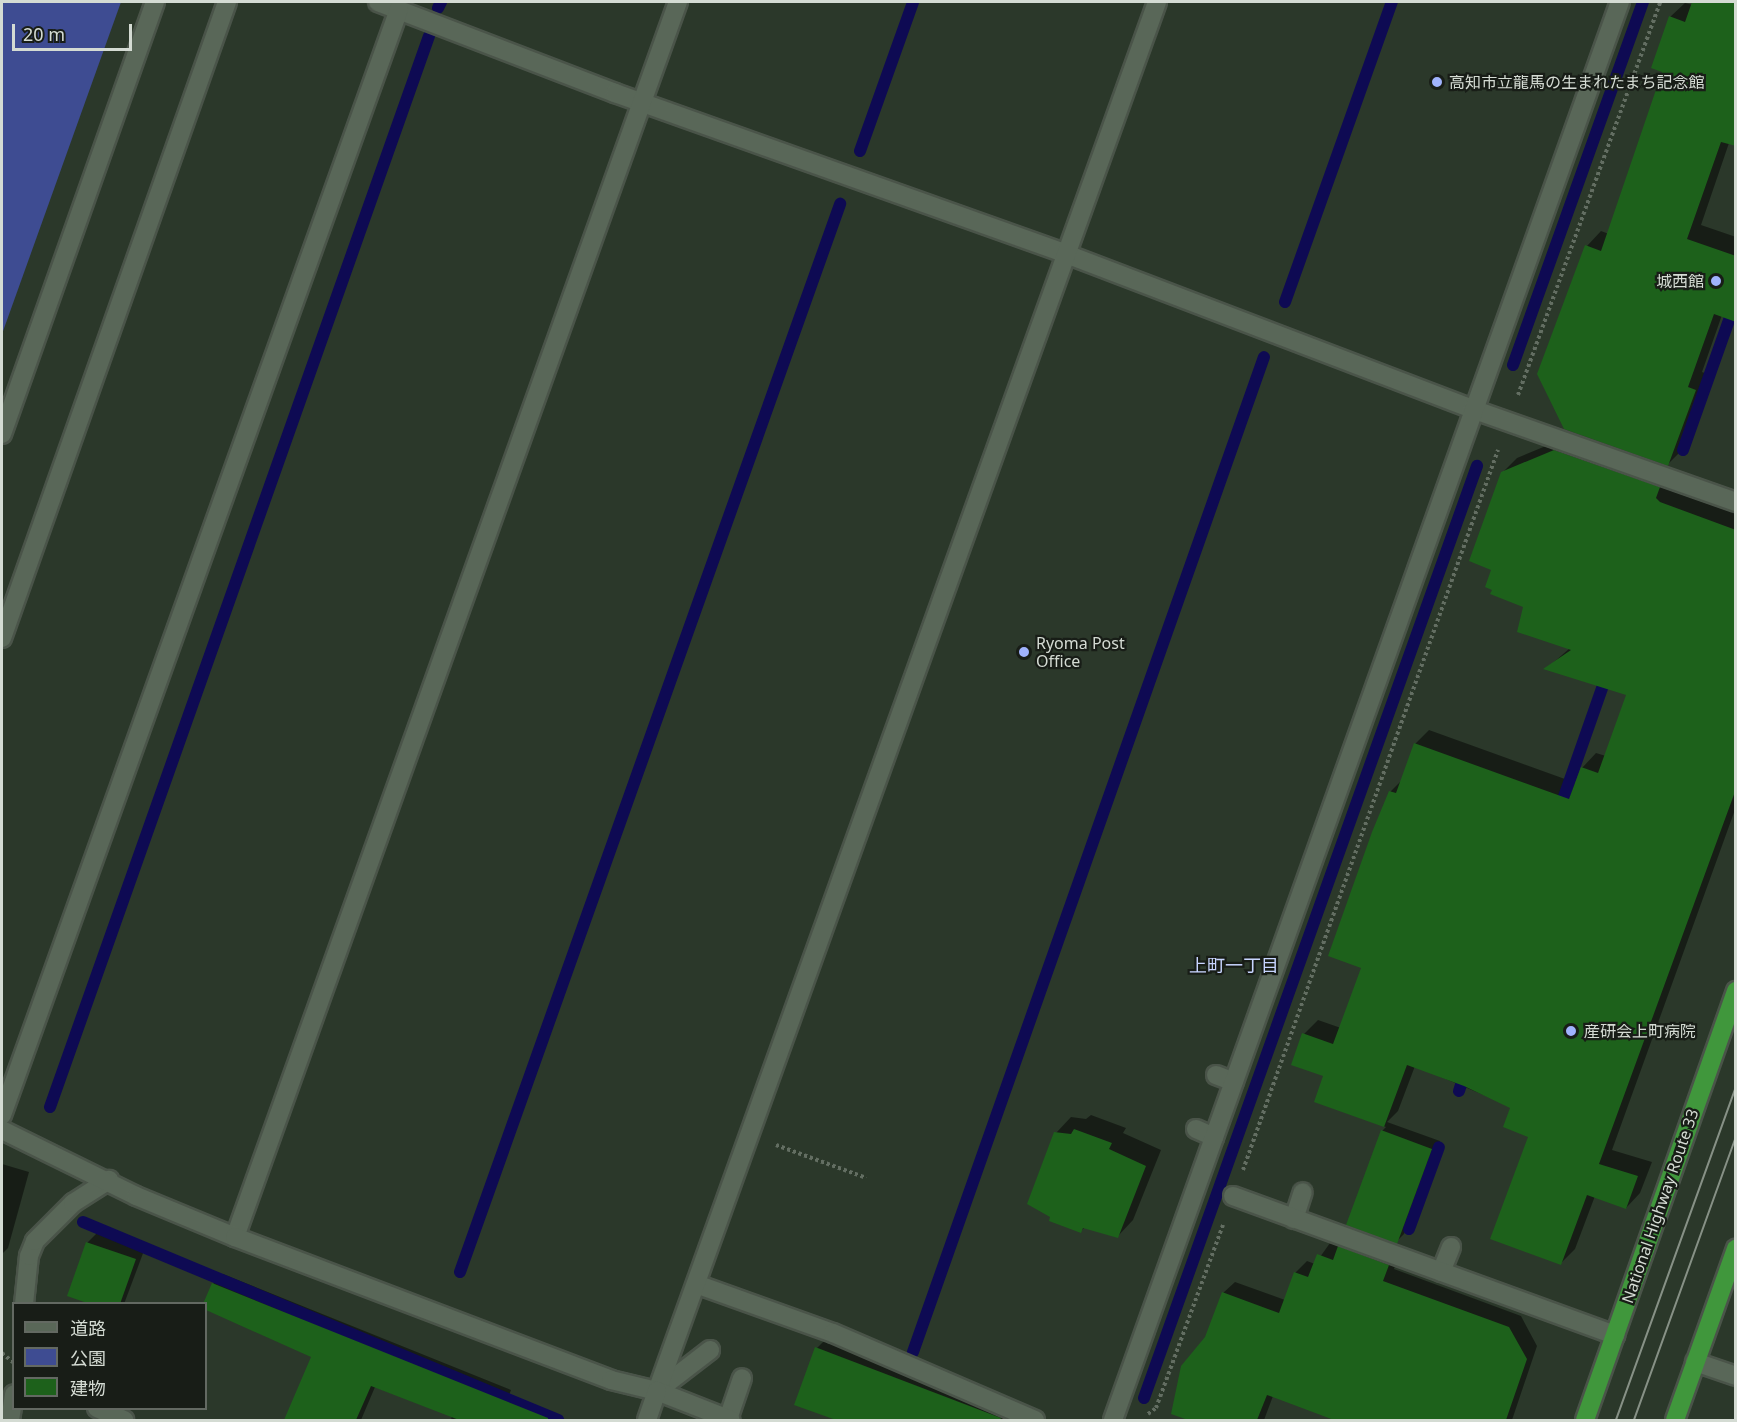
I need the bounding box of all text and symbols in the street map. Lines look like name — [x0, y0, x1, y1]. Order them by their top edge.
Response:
scale bar — [15, 12, 135, 50]
text: 20 m — [23, 22, 65, 46]
place label: 高知市立龍馬の生まれたまち記念館 — [1449, 72, 1705, 92]
marker: 高知市立龍馬の生まれたまち記念館 — [1430, 75, 1444, 89]
place label: 城西館 — [1656, 271, 1704, 291]
marker: 城西館 — [1709, 274, 1723, 288]
place label: Ryoma Post Office — [1036, 633, 1125, 671]
marker: Ryoma Post Office — [1017, 645, 1031, 659]
district label: 上町一丁目 — [1189, 954, 1279, 976]
place label: 産研会上町病院 — [1584, 1021, 1696, 1041]
marker: 産研会上町病院 — [1562, 1022, 1580, 1040]
street label: National Highway Route 33 — [1618, 1106, 1702, 1306]
legend — [12, 1302, 207, 1410]
text: 道路 — [70, 1316, 106, 1340]
text: 公園 — [70, 1346, 106, 1370]
text: 建物 — [70, 1376, 106, 1400]

